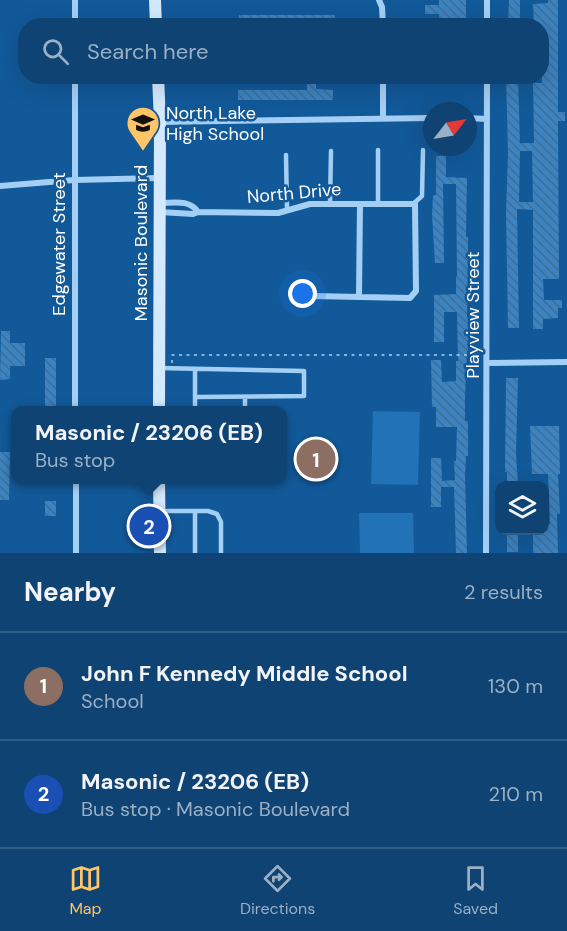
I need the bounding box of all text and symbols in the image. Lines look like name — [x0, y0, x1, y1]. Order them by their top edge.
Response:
search box — [18, 18, 549, 84]
icon: search — [39, 35, 72, 68]
text: Search here — [87, 37, 208, 66]
place label: North Lake High School — [166, 101, 264, 146]
north arrow — [423, 102, 477, 156]
school or university icon: North Lake High School — [125, 105, 161, 152]
street label: Masonic Boulevard — [129, 165, 153, 321]
street label: Edgewater Street — [47, 172, 71, 316]
street label: North Drive — [246, 177, 342, 209]
street label: Playview Street — [461, 251, 485, 379]
your location — [288, 279, 317, 308]
popup — [11, 406, 287, 484]
text: Masonic / 23206 (EB) — [35, 418, 263, 447]
pin: 1 — [296, 436, 336, 482]
text: Bus stop — [35, 447, 115, 473]
map controls — [495, 481, 549, 535]
button: layers — [495, 481, 549, 535]
pin: 2 — [130, 504, 168, 548]
text: Nearby — [24, 575, 116, 609]
text: 2 results — [464, 579, 543, 605]
text: John F Kennedy Middle School — [81, 659, 408, 688]
text: 1 — [40, 673, 47, 699]
text: 130 m — [488, 673, 543, 699]
text: School — [81, 688, 144, 714]
text: Masonic / 23206 (EB) — [81, 767, 309, 796]
text: 2 — [38, 781, 49, 807]
text: 210 m — [488, 781, 543, 807]
text: Bus stop · Masonic Boulevard — [81, 796, 350, 822]
tab: Map — [69, 862, 102, 919]
tab: Directions — [240, 862, 315, 919]
tab: Saved — [453, 862, 498, 919]

